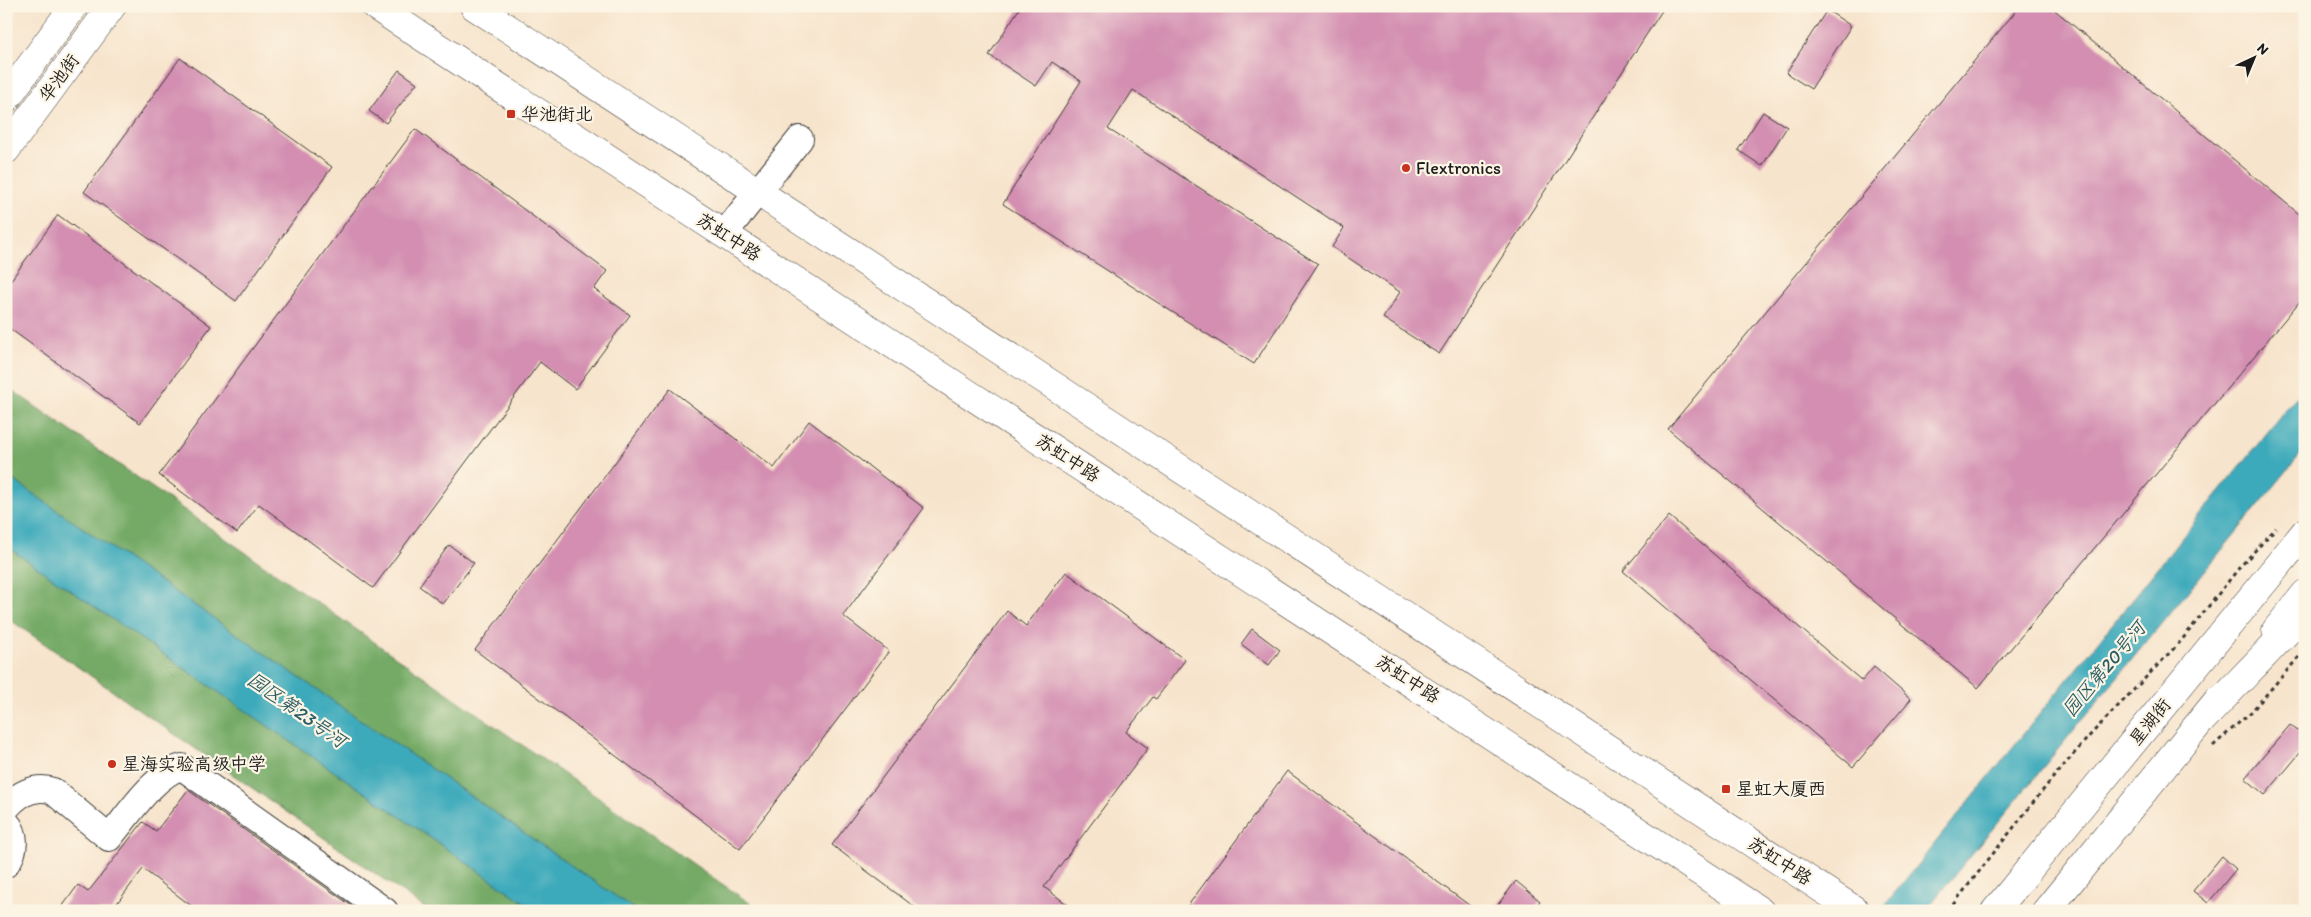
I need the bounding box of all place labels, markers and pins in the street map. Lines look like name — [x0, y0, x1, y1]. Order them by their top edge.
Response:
place label: 华池街北 — [521, 103, 593, 125]
marker: 华池街北 — [505, 108, 517, 120]
place label: Flextronics — [1416, 157, 1501, 179]
marker: Flextronics — [1400, 162, 1412, 174]
place label: 星海实验高级中学 — [122, 753, 266, 775]
marker: 星海实验高级中学 — [106, 758, 118, 770]
place label: 星虹大厦西 — [1736, 778, 1826, 800]
marker: 星虹大厦西 — [1720, 783, 1732, 795]

